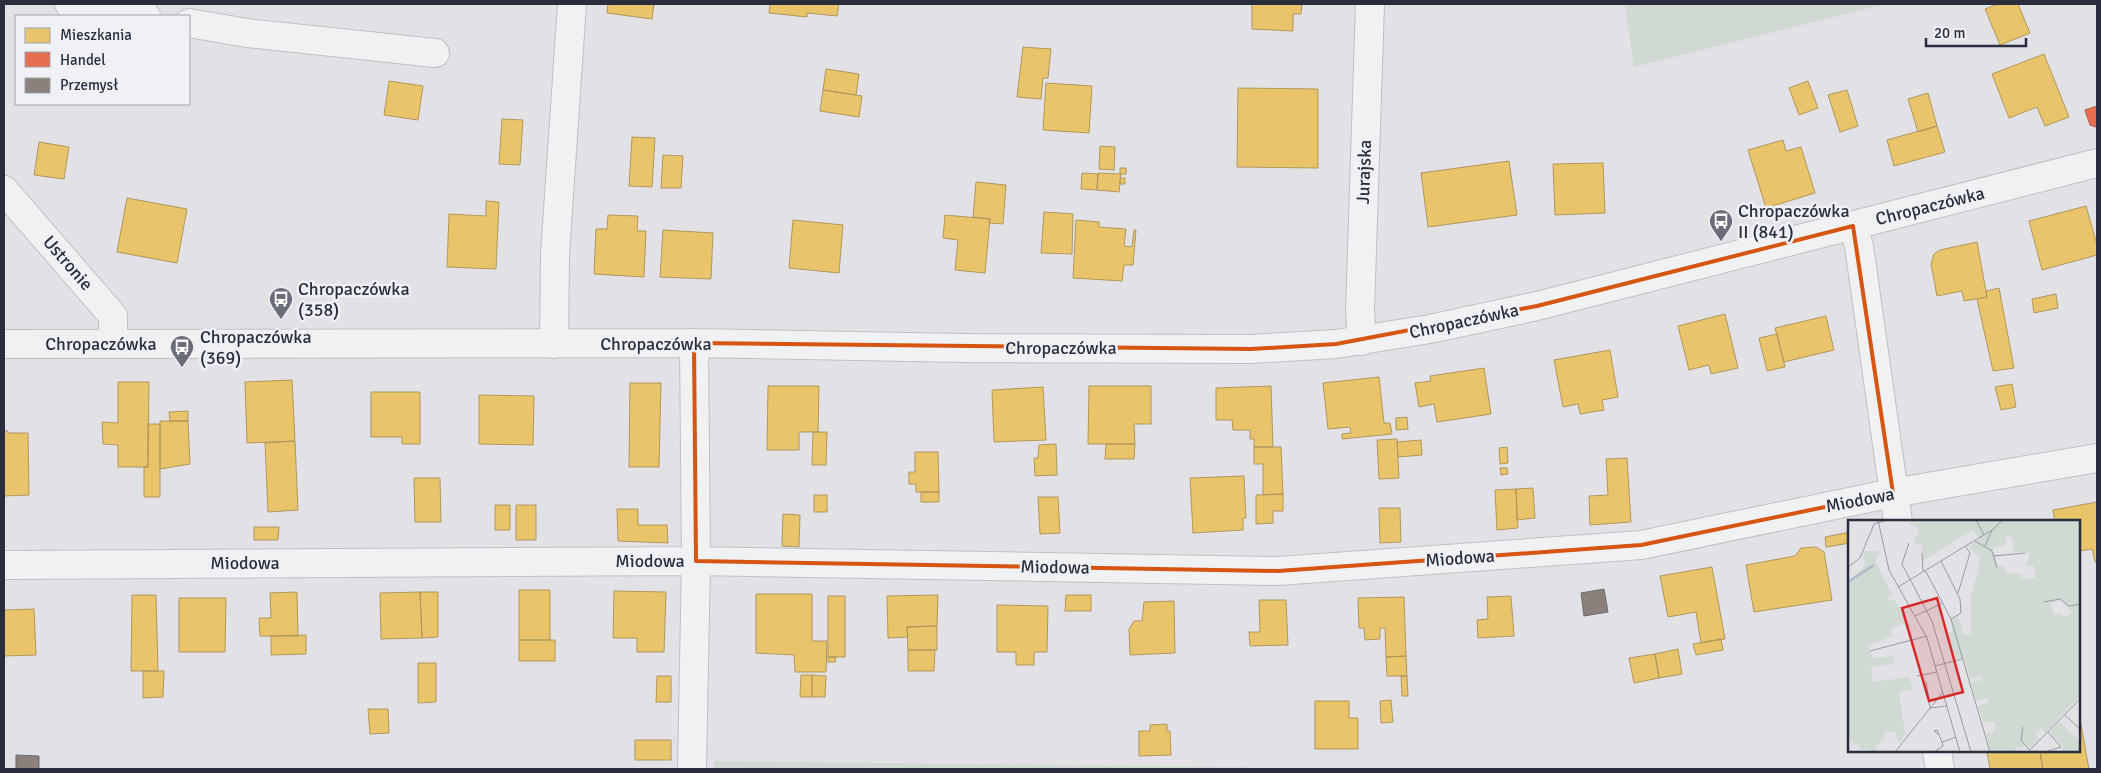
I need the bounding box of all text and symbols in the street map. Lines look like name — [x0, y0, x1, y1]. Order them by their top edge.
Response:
legend — [15, 15, 190, 105]
scale bar — [1926, 15, 2026, 47]
text: 20 m — [1934, 24, 1965, 42]
text: Mieszkania — [60, 26, 132, 44]
text: Handel — [60, 51, 106, 69]
text: Przemysł — [60, 76, 118, 94]
street label: Jurajska — [1352, 139, 1376, 205]
street label: Chropaczówka — [1873, 182, 1987, 230]
place label: Chropaczówka II (841) — [1738, 200, 1850, 243]
bus stop icon: Chropaczówka II (841) — [1708, 208, 1734, 242]
street label: Ustronie — [38, 231, 98, 295]
place label: Chropaczówka (358) — [298, 278, 410, 321]
bus stop icon: Chropaczówka (358) — [268, 286, 294, 320]
street label: Chropaczówka — [1407, 299, 1521, 343]
place label: Chropaczówka (369) — [200, 326, 312, 369]
street label: Chropaczówka — [45, 333, 157, 355]
street label: Chropaczówka — [600, 333, 712, 355]
bus stop icon: Chropaczówka (369) — [169, 334, 195, 368]
street label: Chropaczówka — [1005, 337, 1117, 359]
street label: Miodowa — [1824, 483, 1896, 517]
inset map — [1848, 520, 2081, 753]
street label: Miodowa — [1425, 545, 1495, 571]
street label: Miodowa — [615, 550, 685, 572]
street label: Miodowa — [210, 552, 280, 574]
street label: Miodowa — [1020, 555, 1090, 579]

